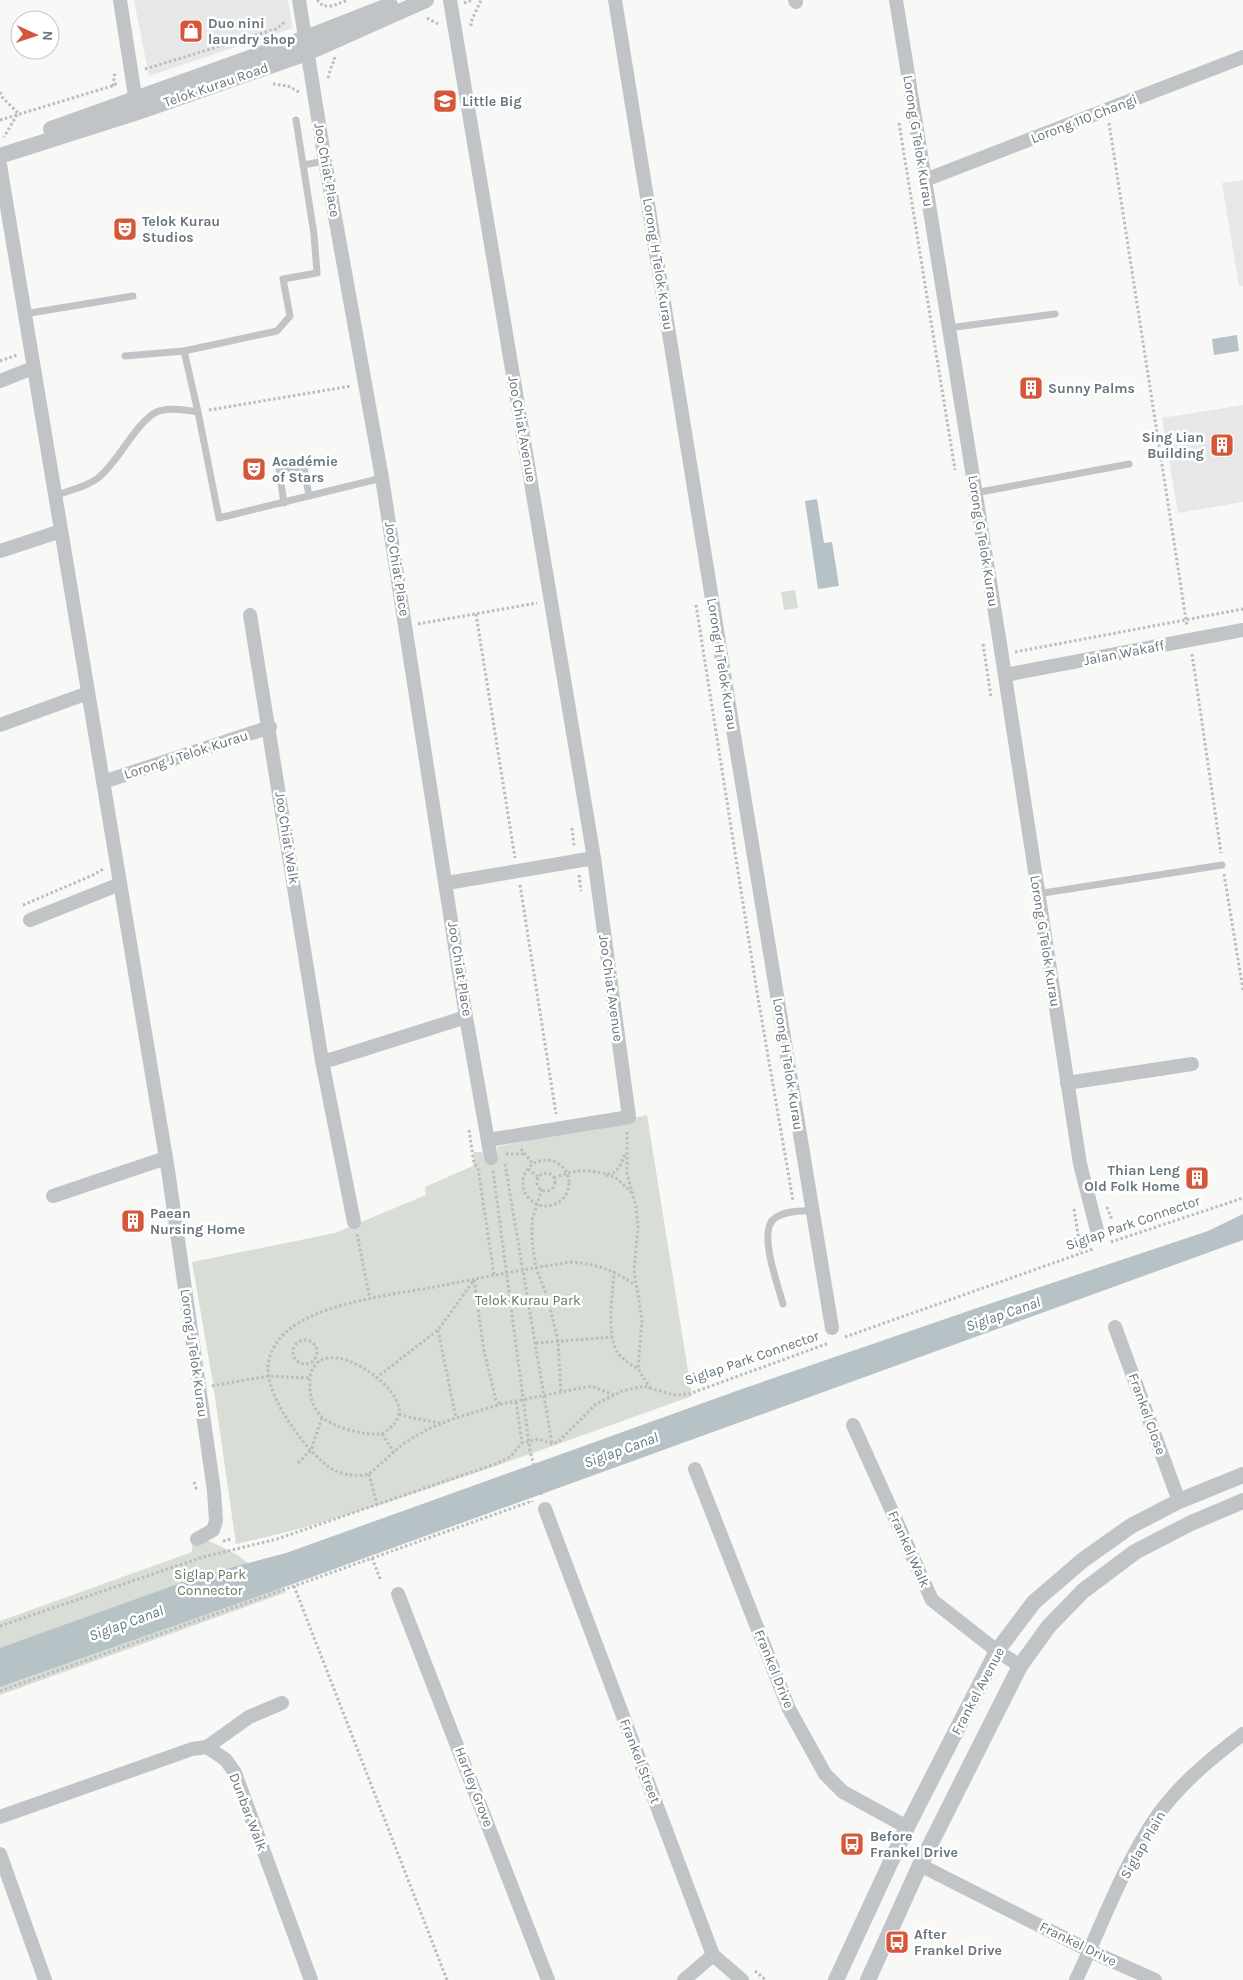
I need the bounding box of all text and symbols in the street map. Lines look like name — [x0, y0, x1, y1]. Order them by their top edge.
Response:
north arrow — [10, 10, 60, 60]
place label: Duo nini laundry shop — [208, 15, 295, 48]
shop icon: Duo nini laundry shop — [178, 18, 204, 44]
text: N — [39, 30, 56, 41]
street label: Telok Kurau Road — [161, 59, 271, 111]
street label: Lorong G Telok Kurau — [899, 74, 937, 208]
school or university icon: Little Big — [432, 88, 458, 114]
street label: Lorong 110 Changi — [1028, 91, 1140, 147]
place label: Little Big — [462, 93, 522, 110]
street label: Joo Chiat Place — [310, 121, 344, 219]
street label: Lorong H Telok Kurau — [639, 197, 677, 331]
place label: Telok Kurau Studios — [142, 213, 220, 246]
theatre icon: Telok Kurau Studios — [112, 216, 138, 242]
street label: Joo Chiat Avenue — [504, 374, 540, 484]
building icon: Sunny Palms — [1018, 375, 1044, 401]
place label: Sunny Palms — [1048, 380, 1135, 397]
place label: Sing Lian Building — [1142, 429, 1204, 462]
building icon: Sing Lian Building — [1209, 432, 1235, 458]
place label: Académie of Stars — [272, 453, 338, 486]
theatre icon: Académie of Stars — [241, 456, 267, 482]
street label: Lorong G Telok Kurau — [964, 474, 1002, 608]
street label: Joo Chiat Place — [381, 520, 413, 618]
street label: Lorong H Telok Kurau — [703, 597, 741, 731]
street label: Jalan Wakaff — [1082, 637, 1166, 669]
street label: Lorong J Telok Kurau — [122, 727, 250, 783]
street label: Joo Chiat Walk — [271, 791, 303, 886]
street label: Lorong G Telok Kurau — [1026, 874, 1064, 1008]
street label: Joo Chiat Place — [444, 920, 476, 1018]
street label: Joo Chiat Avenue — [595, 933, 627, 1043]
street label: Lorong H Telok Kurau — [769, 997, 807, 1131]
place label: Thian Leng Old Folk Home — [1084, 1162, 1180, 1195]
building icon: Thian Leng Old Folk Home — [1184, 1165, 1210, 1191]
street label: Siglap Park Connector — [1064, 1192, 1203, 1254]
place label: Paean Nursing Home — [150, 1205, 245, 1238]
building icon: Paean Nursing Home — [120, 1208, 146, 1234]
street label: Lorong J Telok Kurau — [177, 1288, 211, 1418]
park label: Telok Kurau Park — [475, 1292, 581, 1309]
water label: Siglap Canal — [963, 1293, 1043, 1335]
street label: Siglap Park Connector — [683, 1327, 822, 1389]
street label: Frankel Close — [1124, 1371, 1170, 1457]
water label: Siglap Canal — [581, 1428, 661, 1472]
street label: Frankel Walk — [884, 1508, 934, 1590]
park label: Siglap Park Connector — [174, 1566, 246, 1599]
water label: Siglap Canal — [86, 1601, 166, 1645]
street label: Frankel Drive — [750, 1627, 798, 1711]
street label: Frankel Avenue — [948, 1644, 1008, 1738]
street label: Frankel Street — [616, 1716, 664, 1806]
street label: Hartley Grove — [451, 1745, 497, 1829]
street label: Dunbar Walk — [225, 1771, 271, 1853]
street label: Siglap Plain — [1117, 1808, 1169, 1882]
place label: Before Frankel Drive — [870, 1828, 958, 1861]
bus stop icon: Before Frankel Drive — [839, 1831, 865, 1857]
street label: Frankel Drive — [1037, 1918, 1119, 1970]
place label: After Frankel Drive — [914, 1926, 1002, 1959]
bus stop icon: After Frankel Drive — [884, 1929, 910, 1955]

